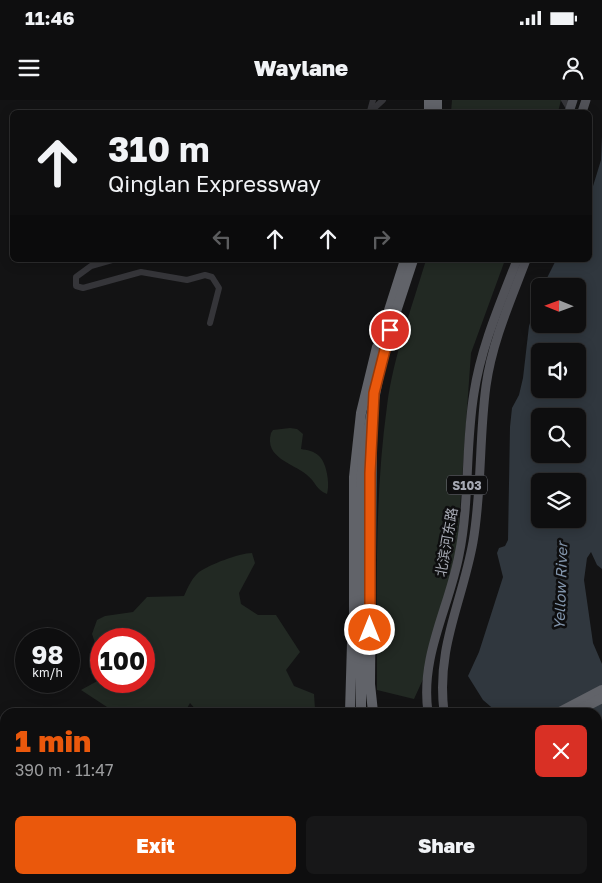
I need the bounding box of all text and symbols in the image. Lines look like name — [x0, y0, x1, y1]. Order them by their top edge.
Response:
text: 11:46 — [25, 6, 75, 29]
icon: menu — [15, 54, 43, 82]
text: Waylane — [254, 54, 348, 81]
icon: person — [559, 54, 587, 82]
text: 310 m — [108, 128, 210, 170]
icon: ahead — [25, 130, 90, 195]
text: Qinglan Expressway — [108, 170, 321, 197]
icon: left — [208, 225, 236, 253]
icon: ahead — [261, 225, 289, 253]
icon: ahead — [314, 225, 342, 253]
icon: right — [367, 225, 395, 253]
north arrow — [531, 278, 586, 332]
map controls — [531, 278, 586, 528]
pin — [369, 309, 411, 351]
icon: arrive — [376, 316, 404, 344]
button: sound — [531, 343, 586, 398]
button: search — [531, 408, 586, 463]
button: layers — [531, 473, 586, 528]
road number: S103 — [447, 476, 487, 494]
street label: 北滨河东路 — [432, 506, 460, 578]
water label: Yellow River — [549, 539, 571, 630]
position arrow — [343, 603, 395, 655]
speed limit sign: 100 — [90, 628, 155, 693]
text: 98 — [32, 639, 63, 670]
text: km/h — [32, 665, 63, 680]
text: 1 min — [15, 723, 91, 759]
button: close — [535, 725, 587, 777]
text: 390 m · 11:47 — [15, 760, 113, 780]
button: Exit — [15, 816, 296, 874]
button: Share — [306, 816, 587, 874]

